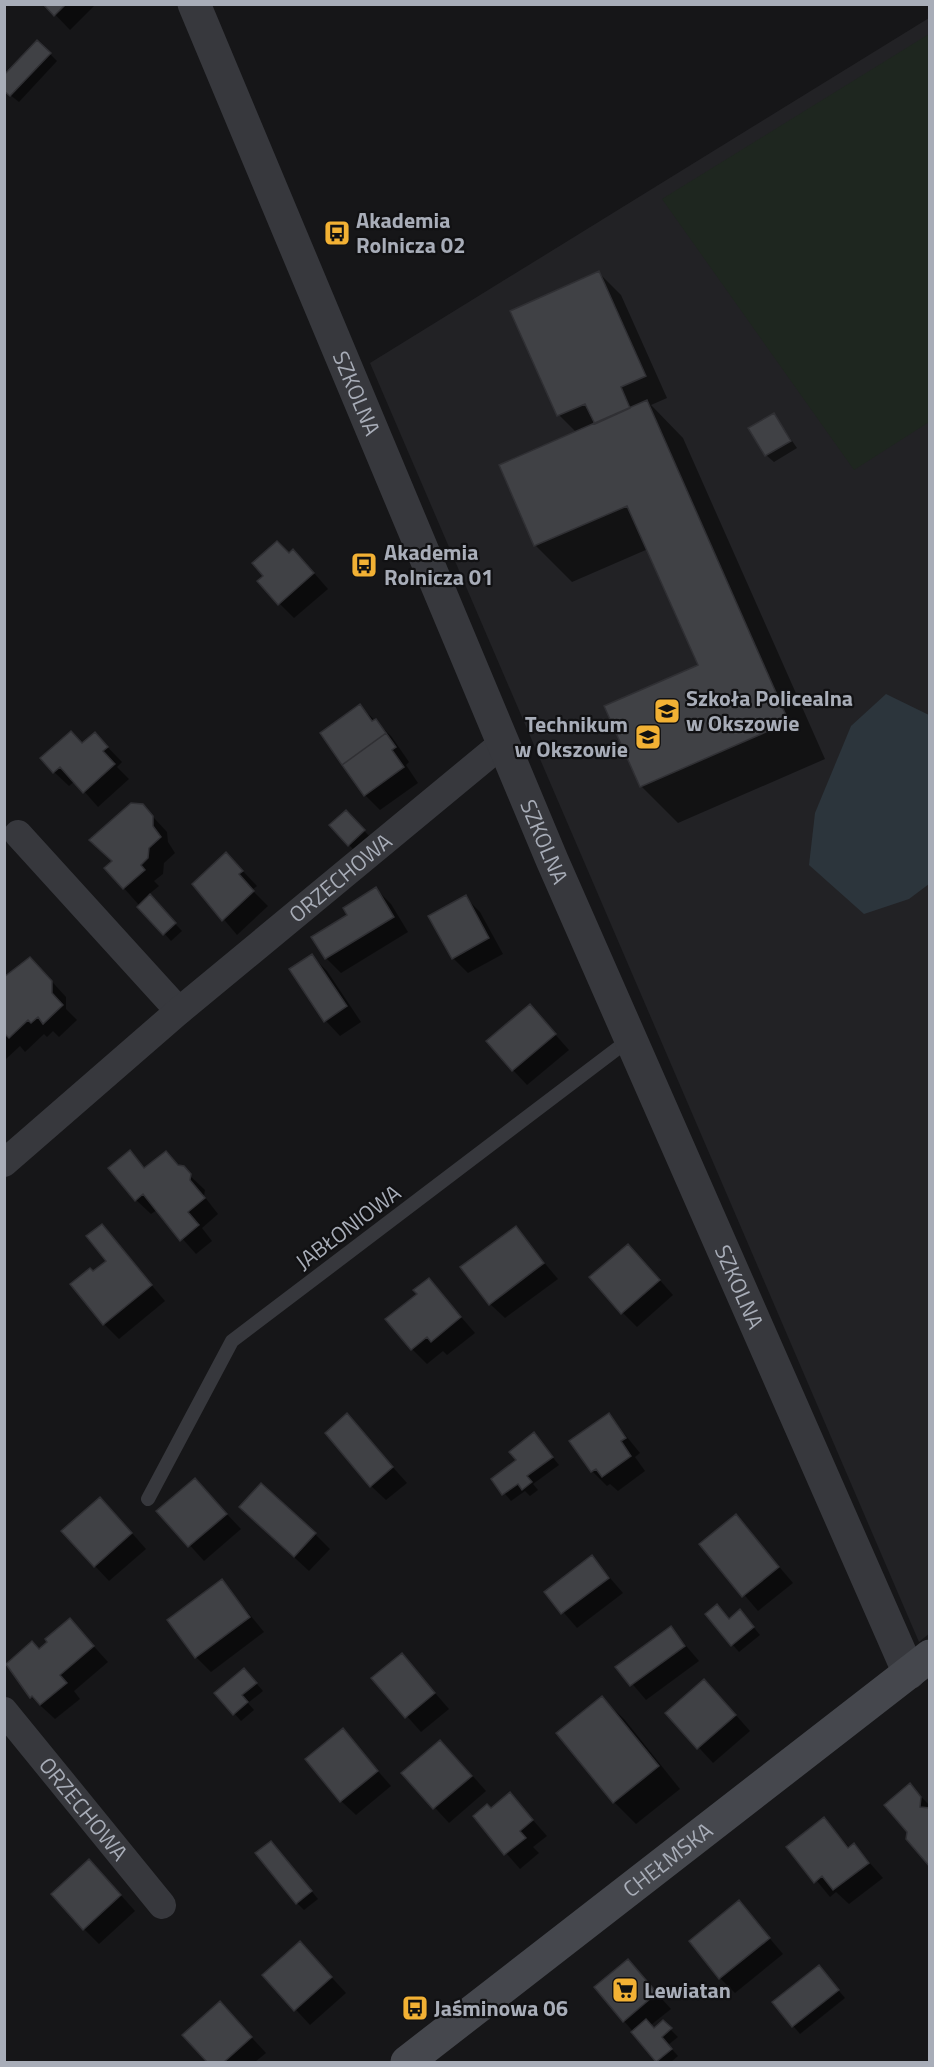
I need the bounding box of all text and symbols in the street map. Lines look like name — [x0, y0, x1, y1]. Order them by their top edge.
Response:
place label: Akademia Rolnicza 02 — [356, 203, 465, 262]
bus stop icon: Akademia Rolnicza 02 — [322, 218, 352, 248]
street label: SZKOLNA — [324, 346, 390, 441]
place label: Akademia Rolnicza 01 — [384, 535, 493, 594]
bus stop icon: Akademia Rolnicza 01 — [349, 550, 379, 580]
place label: Szkoła Policealna w Okszowie — [686, 681, 853, 740]
school or university icon: Szkoła Policealna w Okszowie — [652, 696, 682, 726]
place label: Technikum w Okszowie — [515, 707, 628, 766]
school or university icon: Technikum w Okszowie — [633, 722, 663, 752]
street label: SZKOLNA — [511, 794, 577, 889]
street label: ORZECHOWA — [281, 825, 399, 931]
street label: JABŁONIOWA — [288, 1176, 408, 1278]
street label: SZKOLNA — [706, 1239, 773, 1334]
street label: ORZECHOWA — [31, 1749, 136, 1868]
street label: CHEŁMSKA — [615, 1814, 720, 1905]
place label: Lewiatan — [644, 1973, 731, 2007]
supermarket icon: Lewiatan — [610, 1975, 640, 2005]
place label: Jaśminowa 06 — [434, 1991, 568, 2025]
bus stop icon: Jaśminowa 06 — [400, 1993, 430, 2023]

